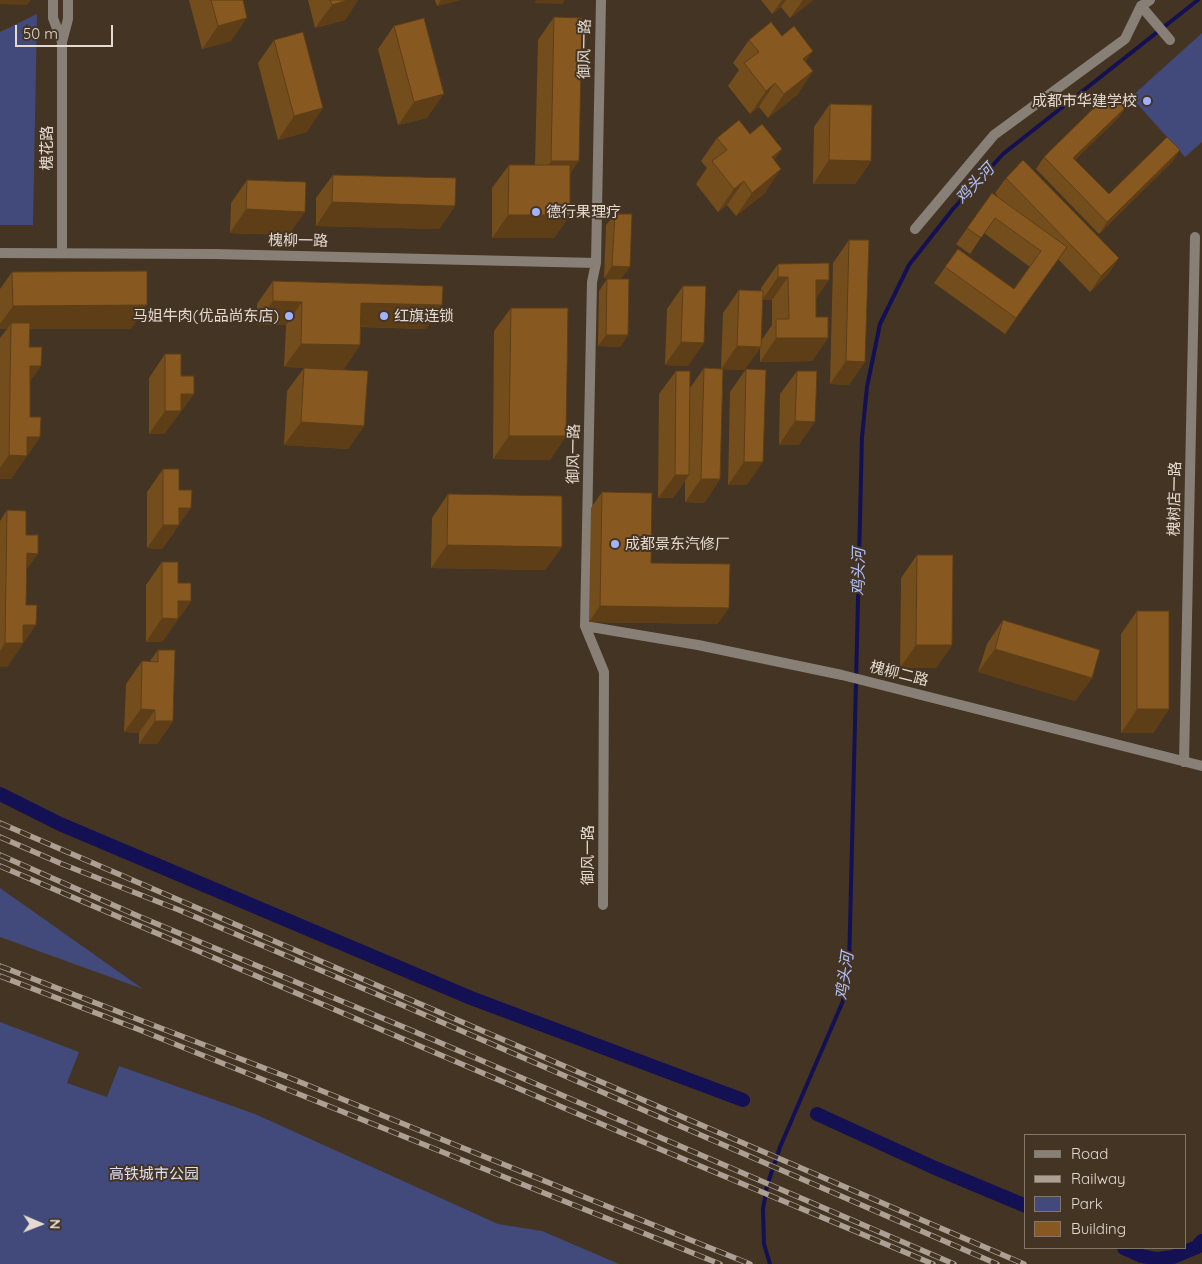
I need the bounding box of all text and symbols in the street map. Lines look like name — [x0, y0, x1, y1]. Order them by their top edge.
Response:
scale bar — [18, 15, 115, 47]
street label: 御风一路 — [575, 19, 595, 79]
text: 50 m — [23, 24, 58, 43]
place label: 成都市华建学校 — [1032, 92, 1137, 110]
marker: 成都市华建学校 — [1141, 95, 1153, 107]
street label: 槐花路 — [38, 126, 56, 170]
water label: 鸡头河 — [952, 160, 998, 208]
place label: 德行果理疗 — [546, 203, 621, 221]
marker: 德行果理疗 — [530, 206, 542, 218]
street label: 槐柳一路 — [268, 231, 328, 251]
place label: 马姐牛肉(优品尚东店) — [133, 307, 279, 325]
place label: 红旗连锁 — [394, 307, 454, 325]
marker: 马姐牛肉(优品尚东店) — [283, 310, 295, 322]
marker: 红旗连锁 — [378, 310, 390, 322]
street label: 御风一路 — [564, 424, 584, 484]
street label: 槐树店一路 — [1165, 461, 1185, 537]
place label: 成都景东汽修厂 — [625, 535, 730, 553]
marker: 成都景东汽修厂 — [609, 538, 621, 550]
water label: 鸡头河 — [849, 548, 869, 596]
street label: 槐柳二路 — [868, 658, 930, 690]
street label: 御风一路 — [579, 825, 597, 885]
water label: 鸡头河 — [832, 951, 858, 1001]
legend — [1024, 1134, 1187, 1249]
text: Road — [1071, 1144, 1108, 1163]
park label: 高铁城市公园 — [109, 1165, 199, 1183]
text: Railway — [1071, 1169, 1126, 1188]
text: Park — [1071, 1194, 1103, 1213]
north arrow — [15, 1199, 65, 1249]
text: N — [46, 1219, 64, 1230]
text: Building — [1071, 1219, 1126, 1238]

